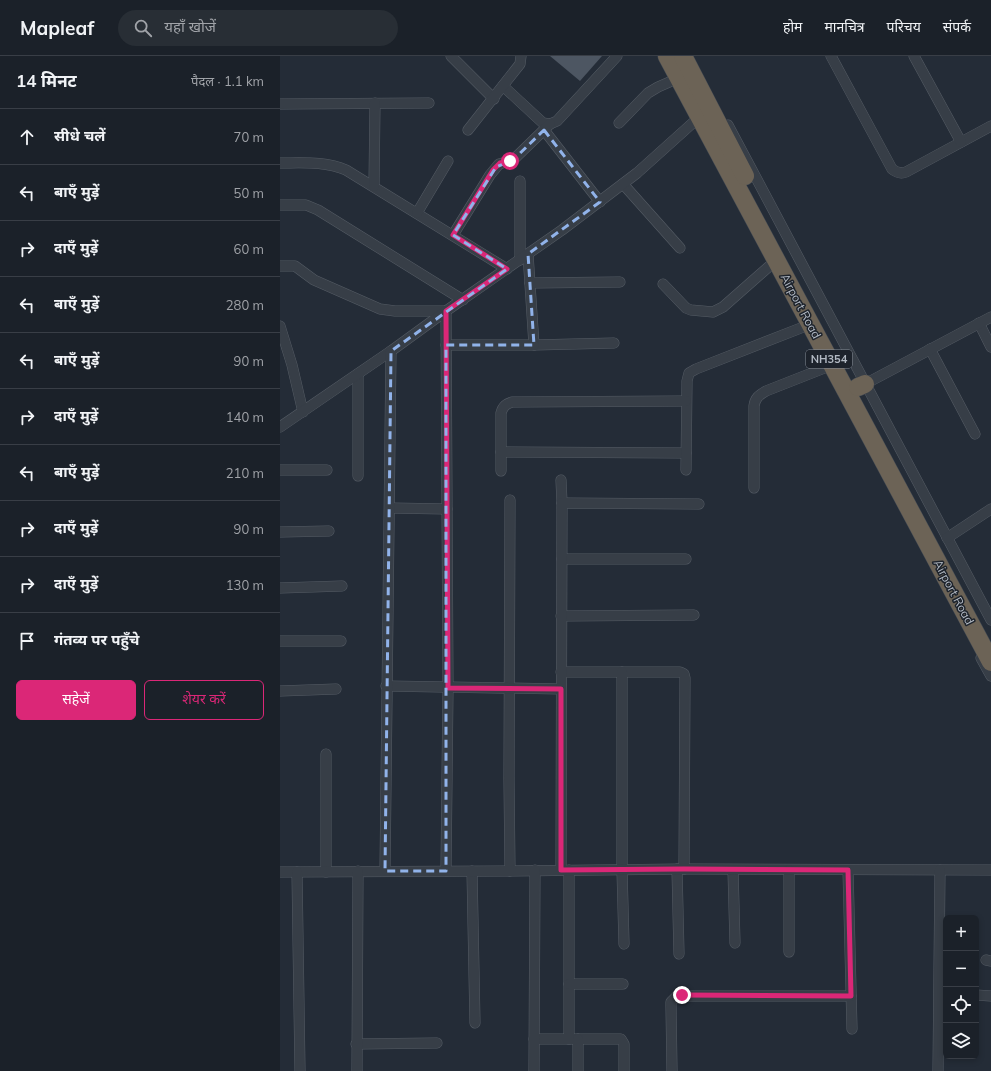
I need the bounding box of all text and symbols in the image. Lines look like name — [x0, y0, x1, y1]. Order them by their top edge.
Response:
search box — [118, 10, 398, 46]
text: Mapleaf — [20, 16, 94, 40]
icon: search — [132, 17, 154, 39]
text: यहाँ खोजें — [164, 17, 216, 36]
text: होम — [783, 18, 802, 36]
text: मानचित्र — [824, 18, 865, 36]
text: परिचय — [887, 18, 921, 36]
text: संपर्क — [943, 18, 971, 36]
text: 14 मिनट — [16, 70, 77, 91]
text: पैदल · 1.1 km — [191, 73, 264, 89]
icon: ahead — [16, 126, 38, 148]
text: सीधे चलें — [54, 126, 105, 145]
text: 70 m — [234, 129, 264, 145]
route start — [501, 152, 519, 170]
icon: left — [16, 182, 38, 204]
text: बाएँ मुड़ें — [54, 182, 99, 201]
text: 50 m — [234, 185, 264, 201]
icon: right — [16, 238, 38, 260]
text: दाएँ मुड़ें — [54, 238, 98, 257]
text: 60 m — [234, 241, 264, 257]
street label: Airport Road — [778, 271, 824, 341]
icon: left — [16, 294, 38, 316]
text: बाएँ मुड़ें — [54, 294, 99, 313]
text: 280 m — [226, 297, 264, 313]
icon: left — [16, 350, 38, 372]
text: बाएँ मुड़ें — [54, 350, 99, 369]
road number: NH354 — [806, 350, 852, 368]
text: 90 m — [234, 353, 264, 369]
icon: right — [16, 406, 38, 428]
text: दाएँ मुड़ें — [54, 406, 98, 425]
text: 140 m — [226, 409, 264, 425]
icon: left — [16, 462, 38, 484]
text: बाएँ मुड़ें — [54, 462, 99, 481]
text: 210 m — [226, 465, 264, 481]
icon: right — [16, 518, 38, 540]
text: दाएँ मुड़ें — [54, 518, 98, 537]
text: 90 m — [234, 521, 264, 537]
street label: Airport Road — [931, 557, 977, 627]
icon: right — [16, 574, 38, 596]
text: दाएँ मुड़ें — [54, 574, 98, 593]
text: 130 m — [226, 577, 264, 593]
icon: arrive — [16, 630, 38, 652]
text: गंतव्य पर पहुँचे — [54, 630, 139, 649]
button: सहेजें — [16, 680, 136, 720]
button: शेयर करें — [144, 680, 264, 720]
map controls — [943, 915, 979, 1059]
button: + — [943, 915, 979, 951]
button: − — [943, 951, 979, 987]
route end — [673, 986, 691, 1004]
button: locate — [943, 987, 979, 1023]
button: layers — [943, 1023, 979, 1059]

